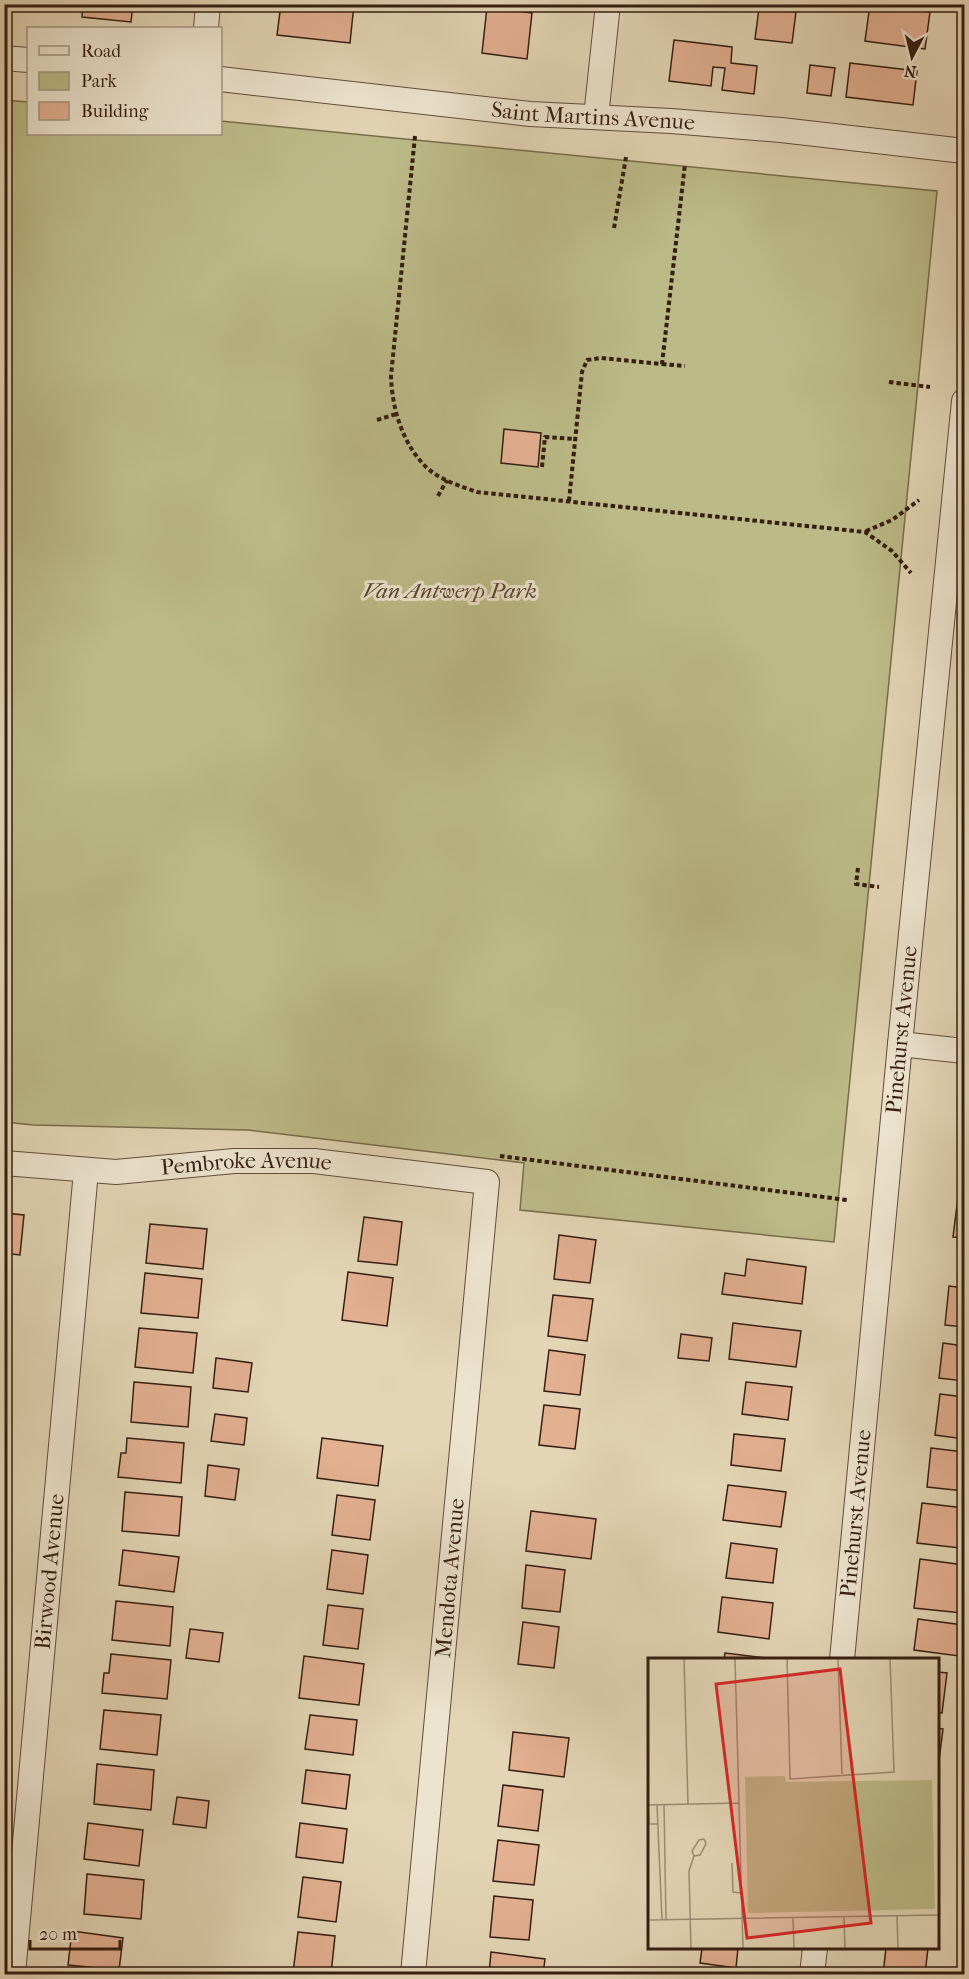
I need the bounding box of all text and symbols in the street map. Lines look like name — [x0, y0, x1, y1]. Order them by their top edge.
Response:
legend — [27, 27, 222, 135]
north arrow — [882, 27, 942, 87]
text: Road — [81, 41, 121, 62]
text: N — [902, 61, 917, 82]
text: Park — [81, 71, 118, 92]
street label: Saint Martins Avenue — [490, 97, 696, 136]
text: Building — [81, 101, 149, 122]
park label: Van Antwerp Park — [363, 578, 537, 604]
street label: Pinehurst Avenue — [880, 944, 923, 1115]
street label: Pembroke Avenue — [160, 1147, 333, 1181]
street label: Pinehurst Avenue — [835, 1428, 877, 1599]
street label: Birwood Avenue — [30, 1493, 70, 1651]
street label: Mendota Avenue — [430, 1497, 470, 1659]
inset map — [648, 1658, 939, 1949]
scale bar — [30, 1913, 120, 1951]
text: 20 m — [39, 1924, 77, 1945]

